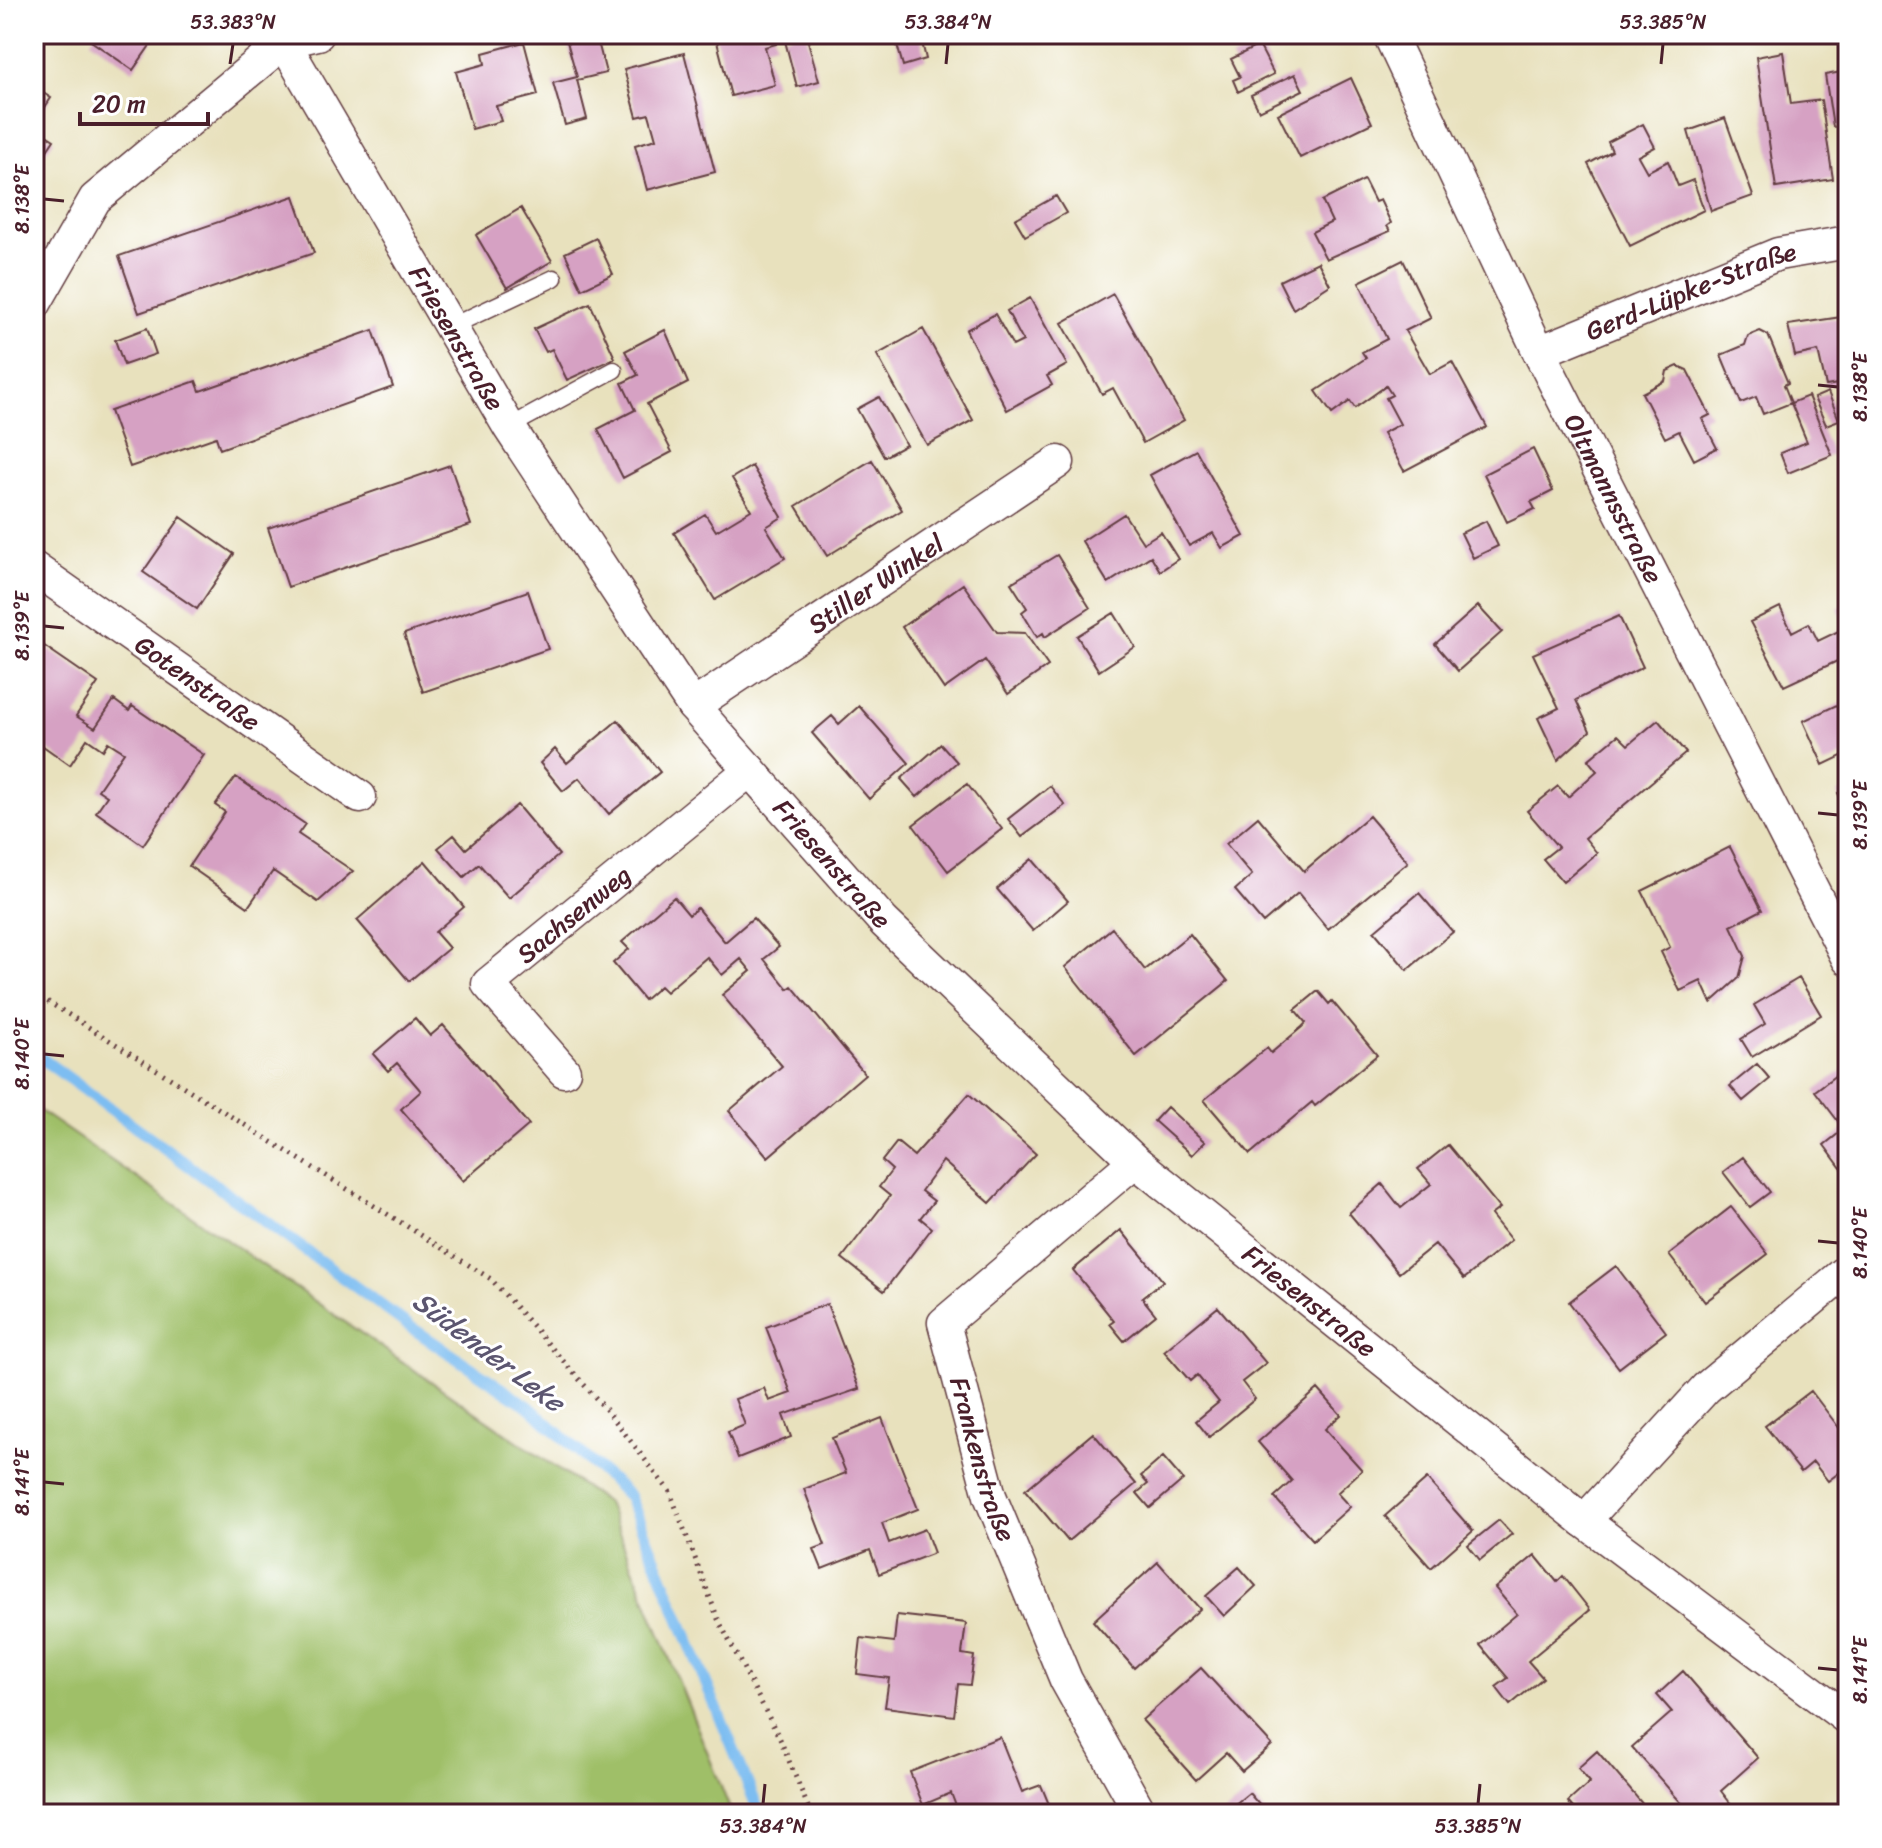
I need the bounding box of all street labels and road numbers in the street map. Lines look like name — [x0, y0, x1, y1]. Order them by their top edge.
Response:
street label: Gerd-Lüpke-Straße — [1578, 228, 1800, 354]
street label: Friesenstraße — [396, 256, 518, 420]
street label: Oltmannsstraße — [1551, 405, 1676, 592]
street label: Stiller Winkel — [798, 521, 954, 646]
street label: Gotenstraße — [125, 622, 270, 744]
street label: Friesenstraße — [761, 788, 903, 940]
street label: Sachsenweg — [506, 853, 641, 975]
street label: Friesenstraße — [1232, 1232, 1387, 1370]
street label: Frankenstraße — [936, 1371, 1030, 1549]

